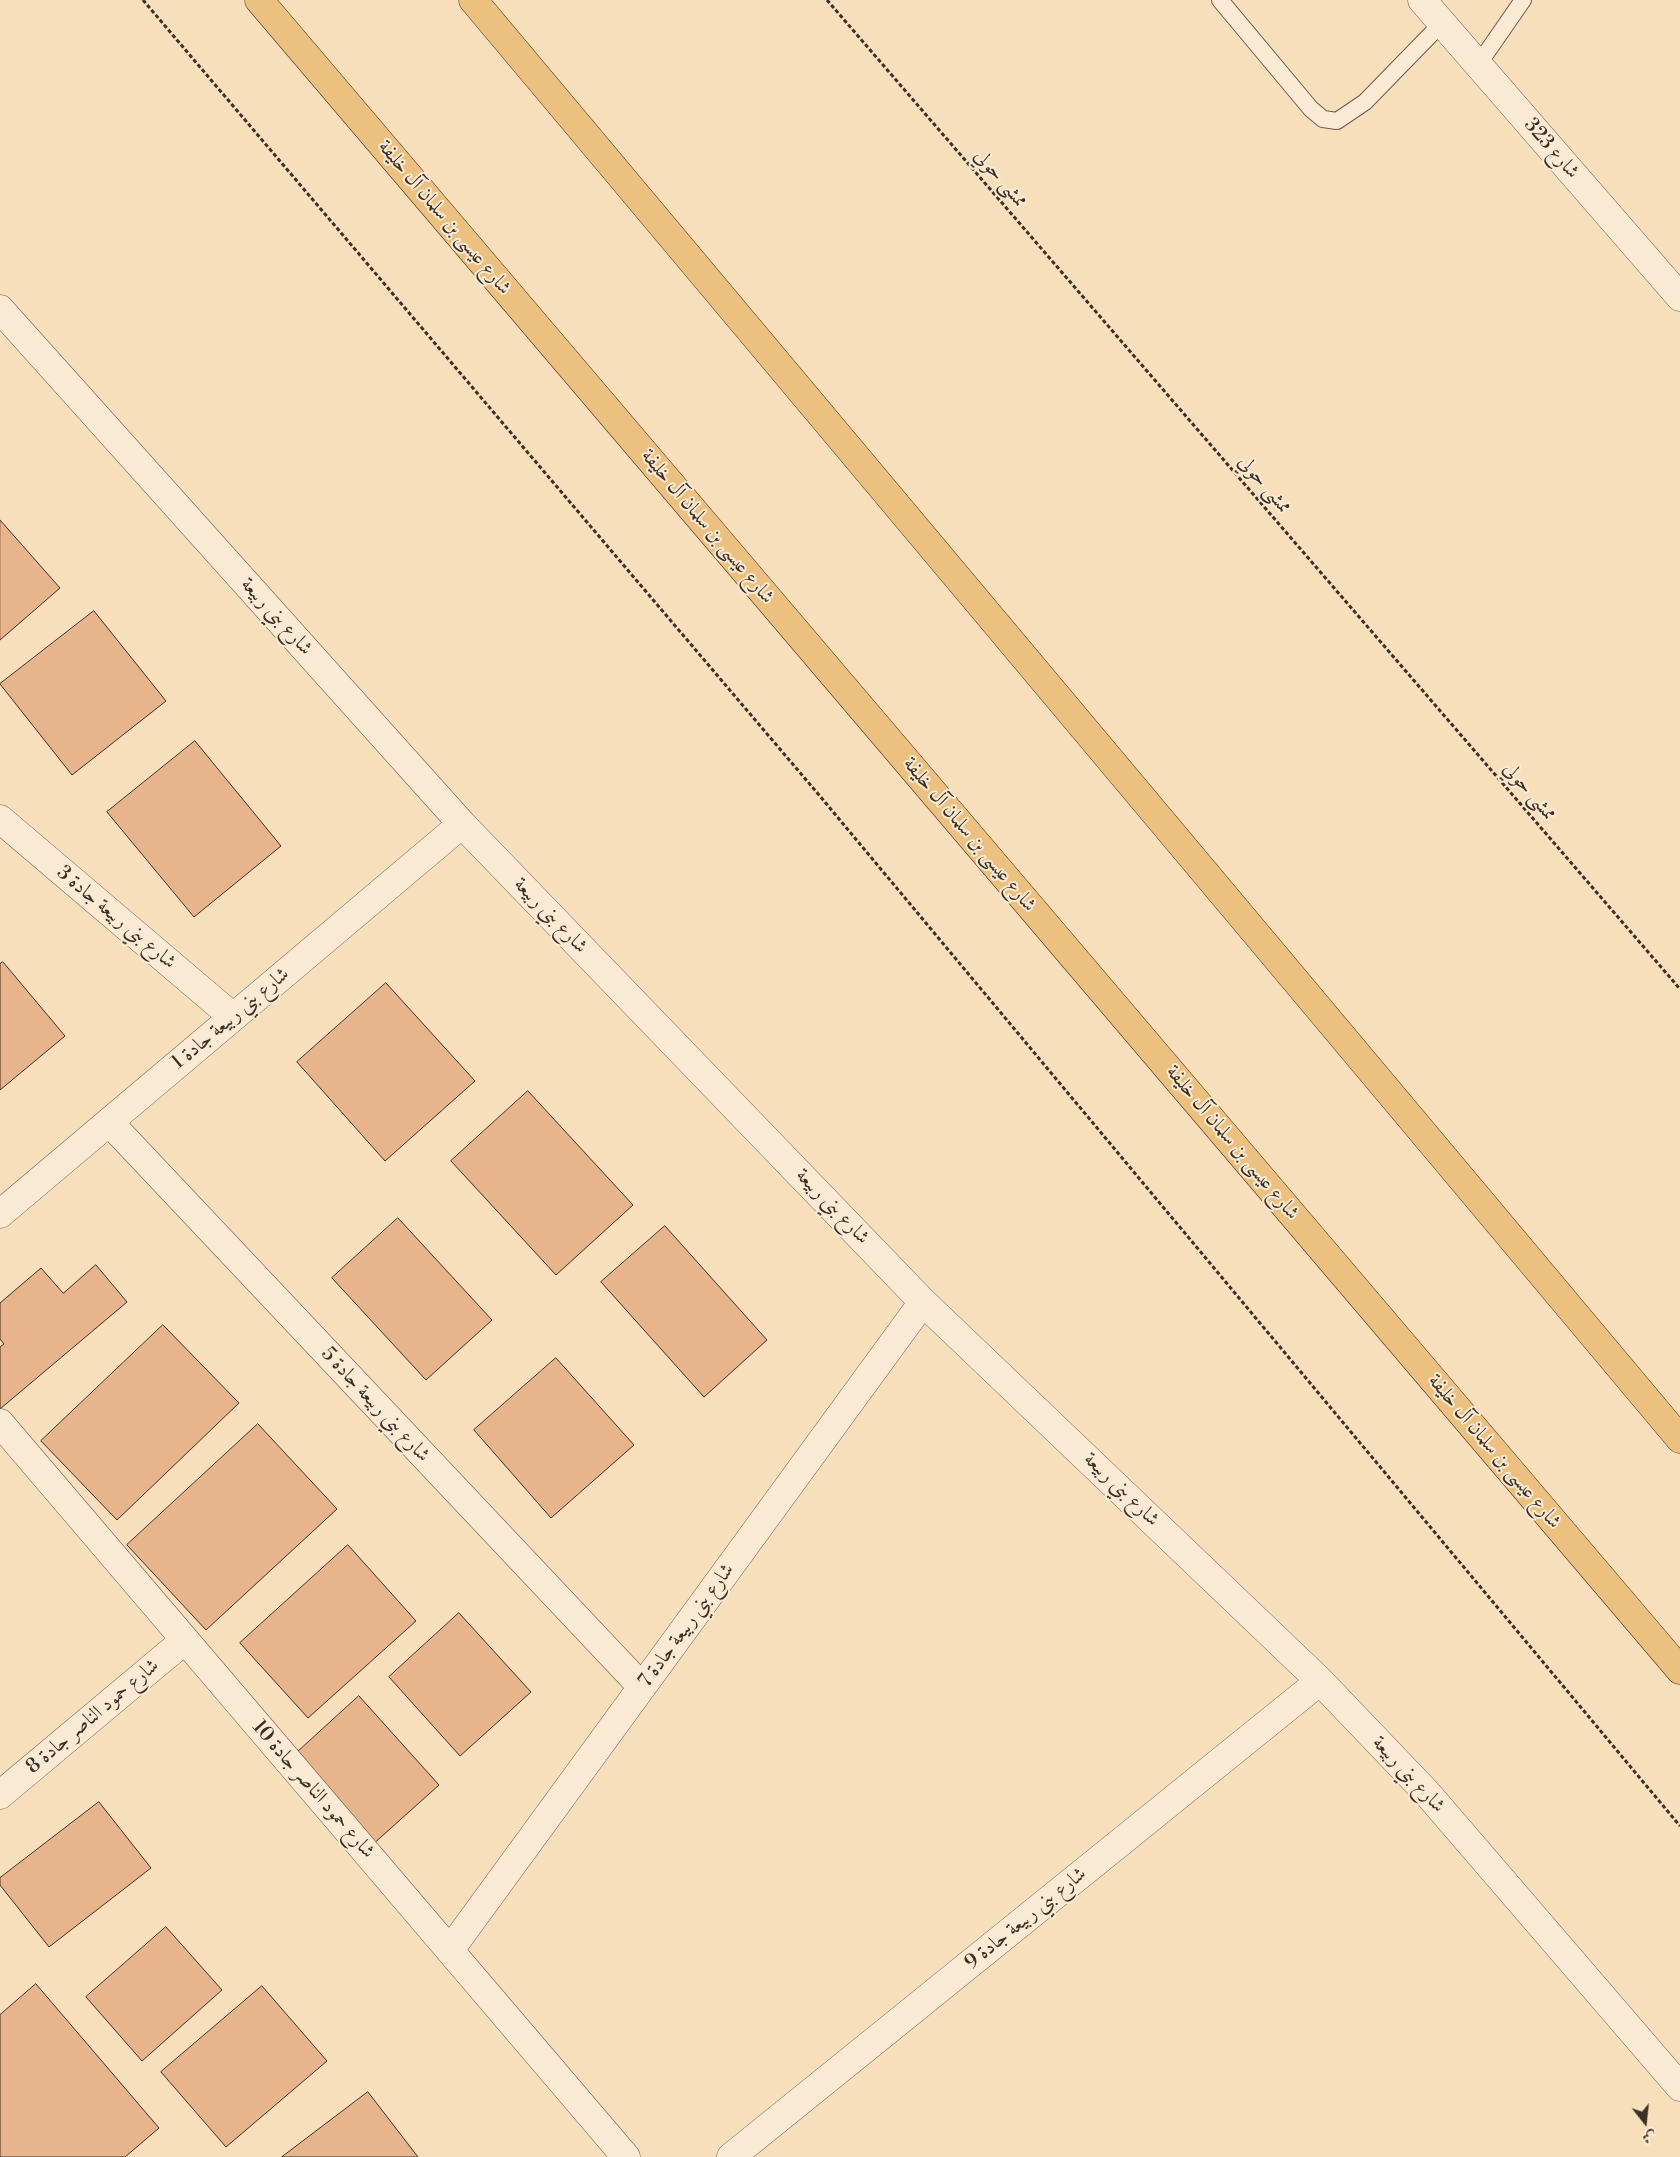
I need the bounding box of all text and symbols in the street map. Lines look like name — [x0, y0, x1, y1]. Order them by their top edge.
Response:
street label: شارع 323 — [1518, 114, 1584, 184]
street label: شارع عيسى بن سلمان آل خليفة — [372, 136, 516, 300]
street label: ممشى حولي — [968, 145, 1032, 213]
street label: شارع عيسى بن سلمان آل خليفة — [635, 445, 779, 609]
street label: ممشى حولي — [1232, 451, 1296, 519]
street label: شارع بني ربيعة — [235, 573, 317, 661]
street label: شارع عيسى بن سلمان آل خليفة — [897, 753, 1041, 917]
street label: ممشى حولي — [1497, 758, 1561, 826]
street label: شارع بني ربيعة جادة 3 — [51, 861, 181, 975]
street label: شارع بني ربيعة — [508, 873, 592, 959]
street label: شارع بني ربيعة جادة 1 — [167, 963, 295, 1075]
street label: شارع عيسى بن سلمان آل خليفة — [1160, 1061, 1304, 1225]
street label: شارع بني ربيعة — [790, 1164, 874, 1250]
street label: شارع بني ربيعة جادة 5 — [316, 1343, 434, 1467]
street label: شارع عيسى بن سلمان آل خليفة — [1422, 1370, 1566, 1534]
street label: شارع بني ربيعة — [1078, 1448, 1164, 1532]
street label: شارع بني ربيعة جادة 7 — [634, 1559, 740, 1693]
street label: شارع حمود الناصر جادة 8 — [22, 1654, 164, 1780]
street label: شارع حمود الناصر جادة 10 — [247, 1716, 379, 1864]
street label: شارع بني ربيعة — [1366, 1732, 1450, 1818]
street label: شارع بني ربيعة جادة 9 — [960, 1863, 1092, 1975]
north arrow — [1620, 2097, 1670, 2147]
text: ش — [1640, 2126, 1658, 2147]

